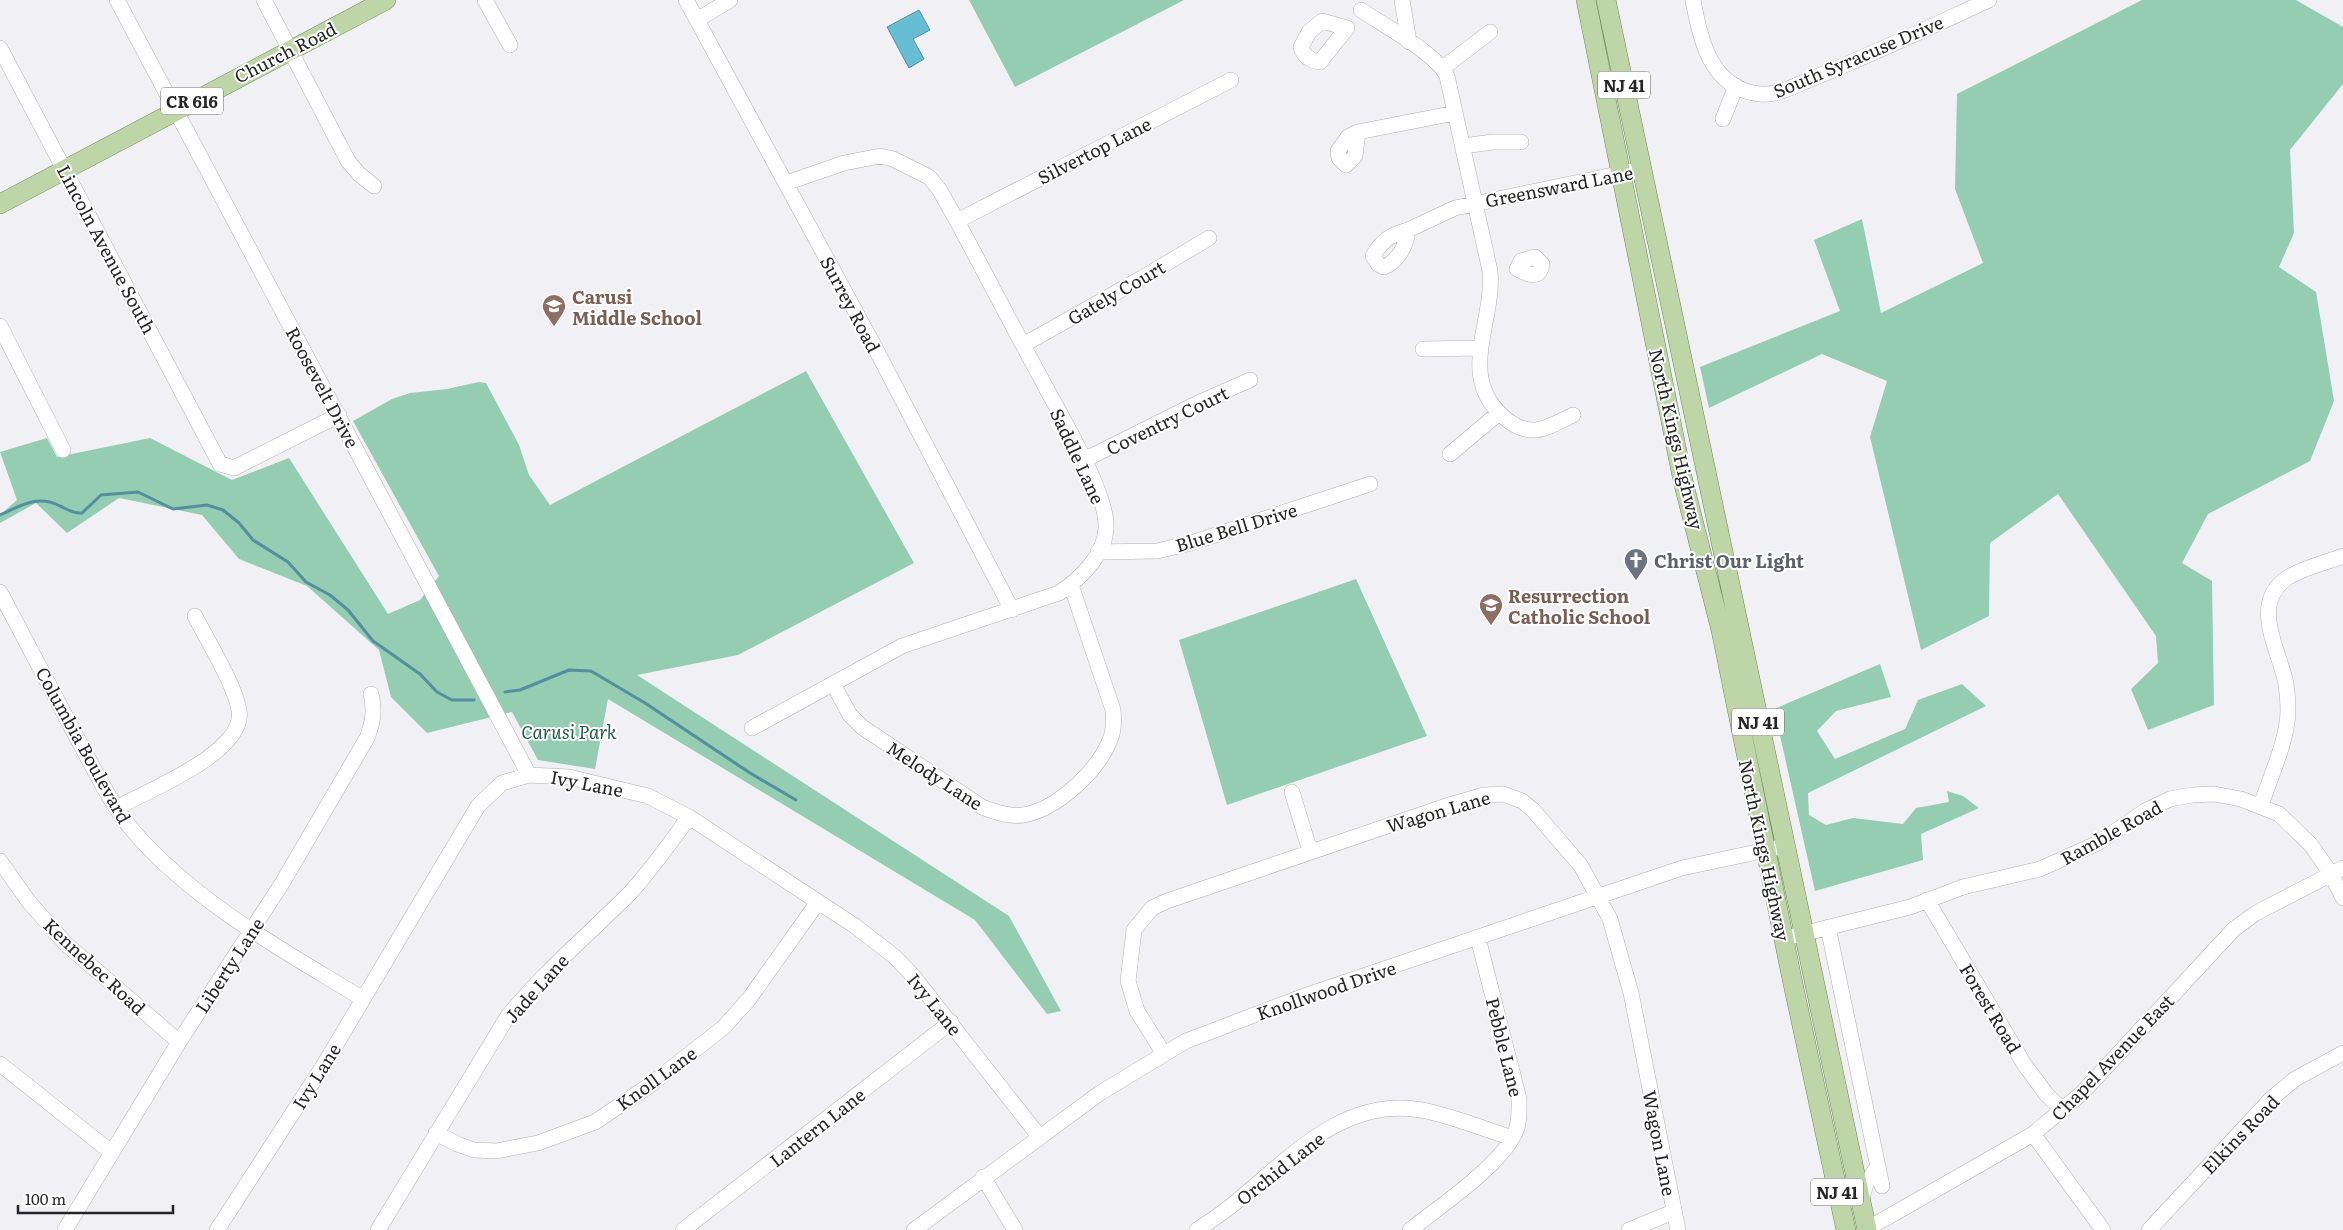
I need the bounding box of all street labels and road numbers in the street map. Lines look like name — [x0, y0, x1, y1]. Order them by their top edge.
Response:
street label: South Syracuse Drive — [1769, 8, 1947, 104]
street label: Church Road — [229, 15, 341, 89]
road number: NJ 41 — [1598, 72, 1650, 98]
road number: CR 616 — [161, 88, 223, 114]
street label: Silvertop Lane — [1032, 110, 1156, 190]
street label: Greensward Lane — [1483, 158, 1635, 214]
street label: Lincoln Avenue South — [51, 160, 163, 338]
street label: Surrey Road — [814, 251, 888, 357]
street label: Gately Court — [1062, 253, 1170, 331]
street label: Roosevelt Drive — [280, 322, 366, 452]
street label: North Kings Highway — [1643, 346, 1711, 533]
street label: Coventry Court — [1101, 378, 1233, 461]
street label: Saddle Lane — [1044, 404, 1112, 508]
street label: Blue Bell Drive — [1172, 496, 1300, 558]
street label: Columbia Boulevard — [30, 662, 138, 828]
road number: NJ 41 — [1732, 709, 1784, 736]
street label: Melody Lane — [882, 734, 988, 816]
street label: North Kings Highway — [1733, 757, 1798, 944]
street label: Ivy Lane — [548, 763, 626, 803]
street label: Wagon Lane — [1383, 783, 1493, 839]
street label: Ramble Road — [2055, 793, 2167, 871]
street label: Kennebec Road — [38, 911, 152, 1021]
street label: Liberty Lane — [188, 912, 270, 1018]
street label: Jade Lane — [498, 947, 574, 1029]
street label: Knollwood Drive — [1253, 954, 1399, 1026]
street label: Forest Road — [1954, 958, 2028, 1058]
street label: Ivy Lane — [901, 967, 969, 1041]
street label: Chapel Avenue East — [2044, 987, 2180, 1126]
street label: Pebble Lane — [1480, 994, 1530, 1100]
street label: Ivy Lane — [285, 1038, 347, 1114]
street label: Knoll Lane — [610, 1040, 702, 1116]
street label: Lantern Lane — [763, 1081, 871, 1173]
street label: Wagon Lane — [1637, 1088, 1683, 1198]
street label: Elkins Road — [2195, 1088, 2285, 1180]
street label: Orchid Lane — [1230, 1125, 1330, 1211]
road number: NJ 41 — [1811, 1178, 1863, 1206]

